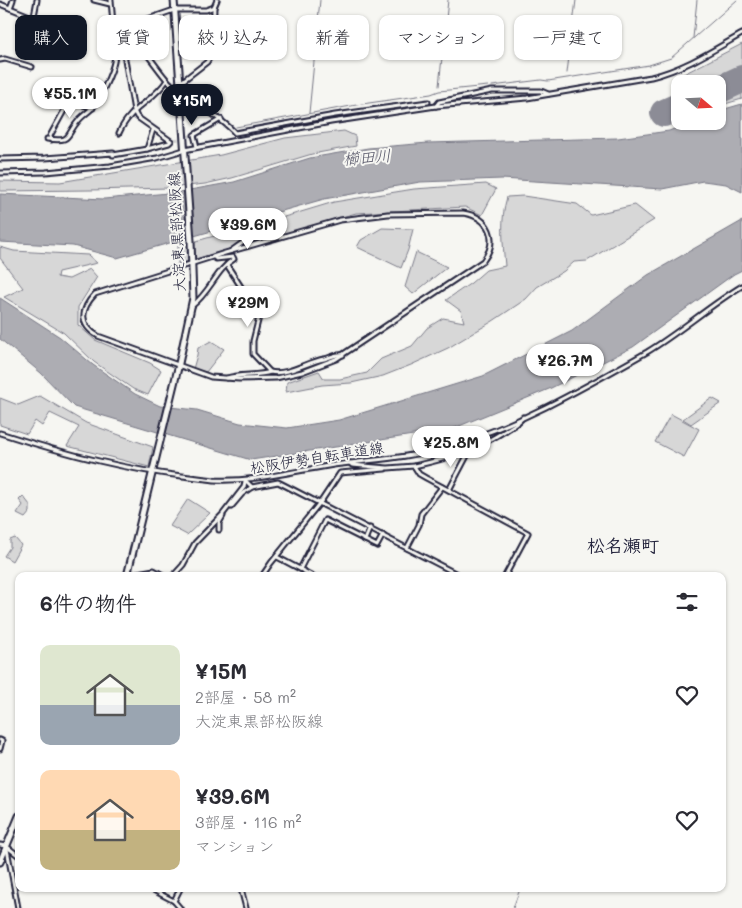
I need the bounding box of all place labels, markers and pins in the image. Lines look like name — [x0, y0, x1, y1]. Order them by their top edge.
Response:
pin: ¥55.1M — [29, 76, 111, 119]
pin: ¥15M — [162, 84, 222, 126]
pin: ¥39.6M — [207, 208, 289, 250]
pin: ¥29M — [218, 286, 278, 328]
pin: ¥26.7M — [524, 344, 606, 386]
pin: ¥25.8M — [410, 426, 492, 468]

